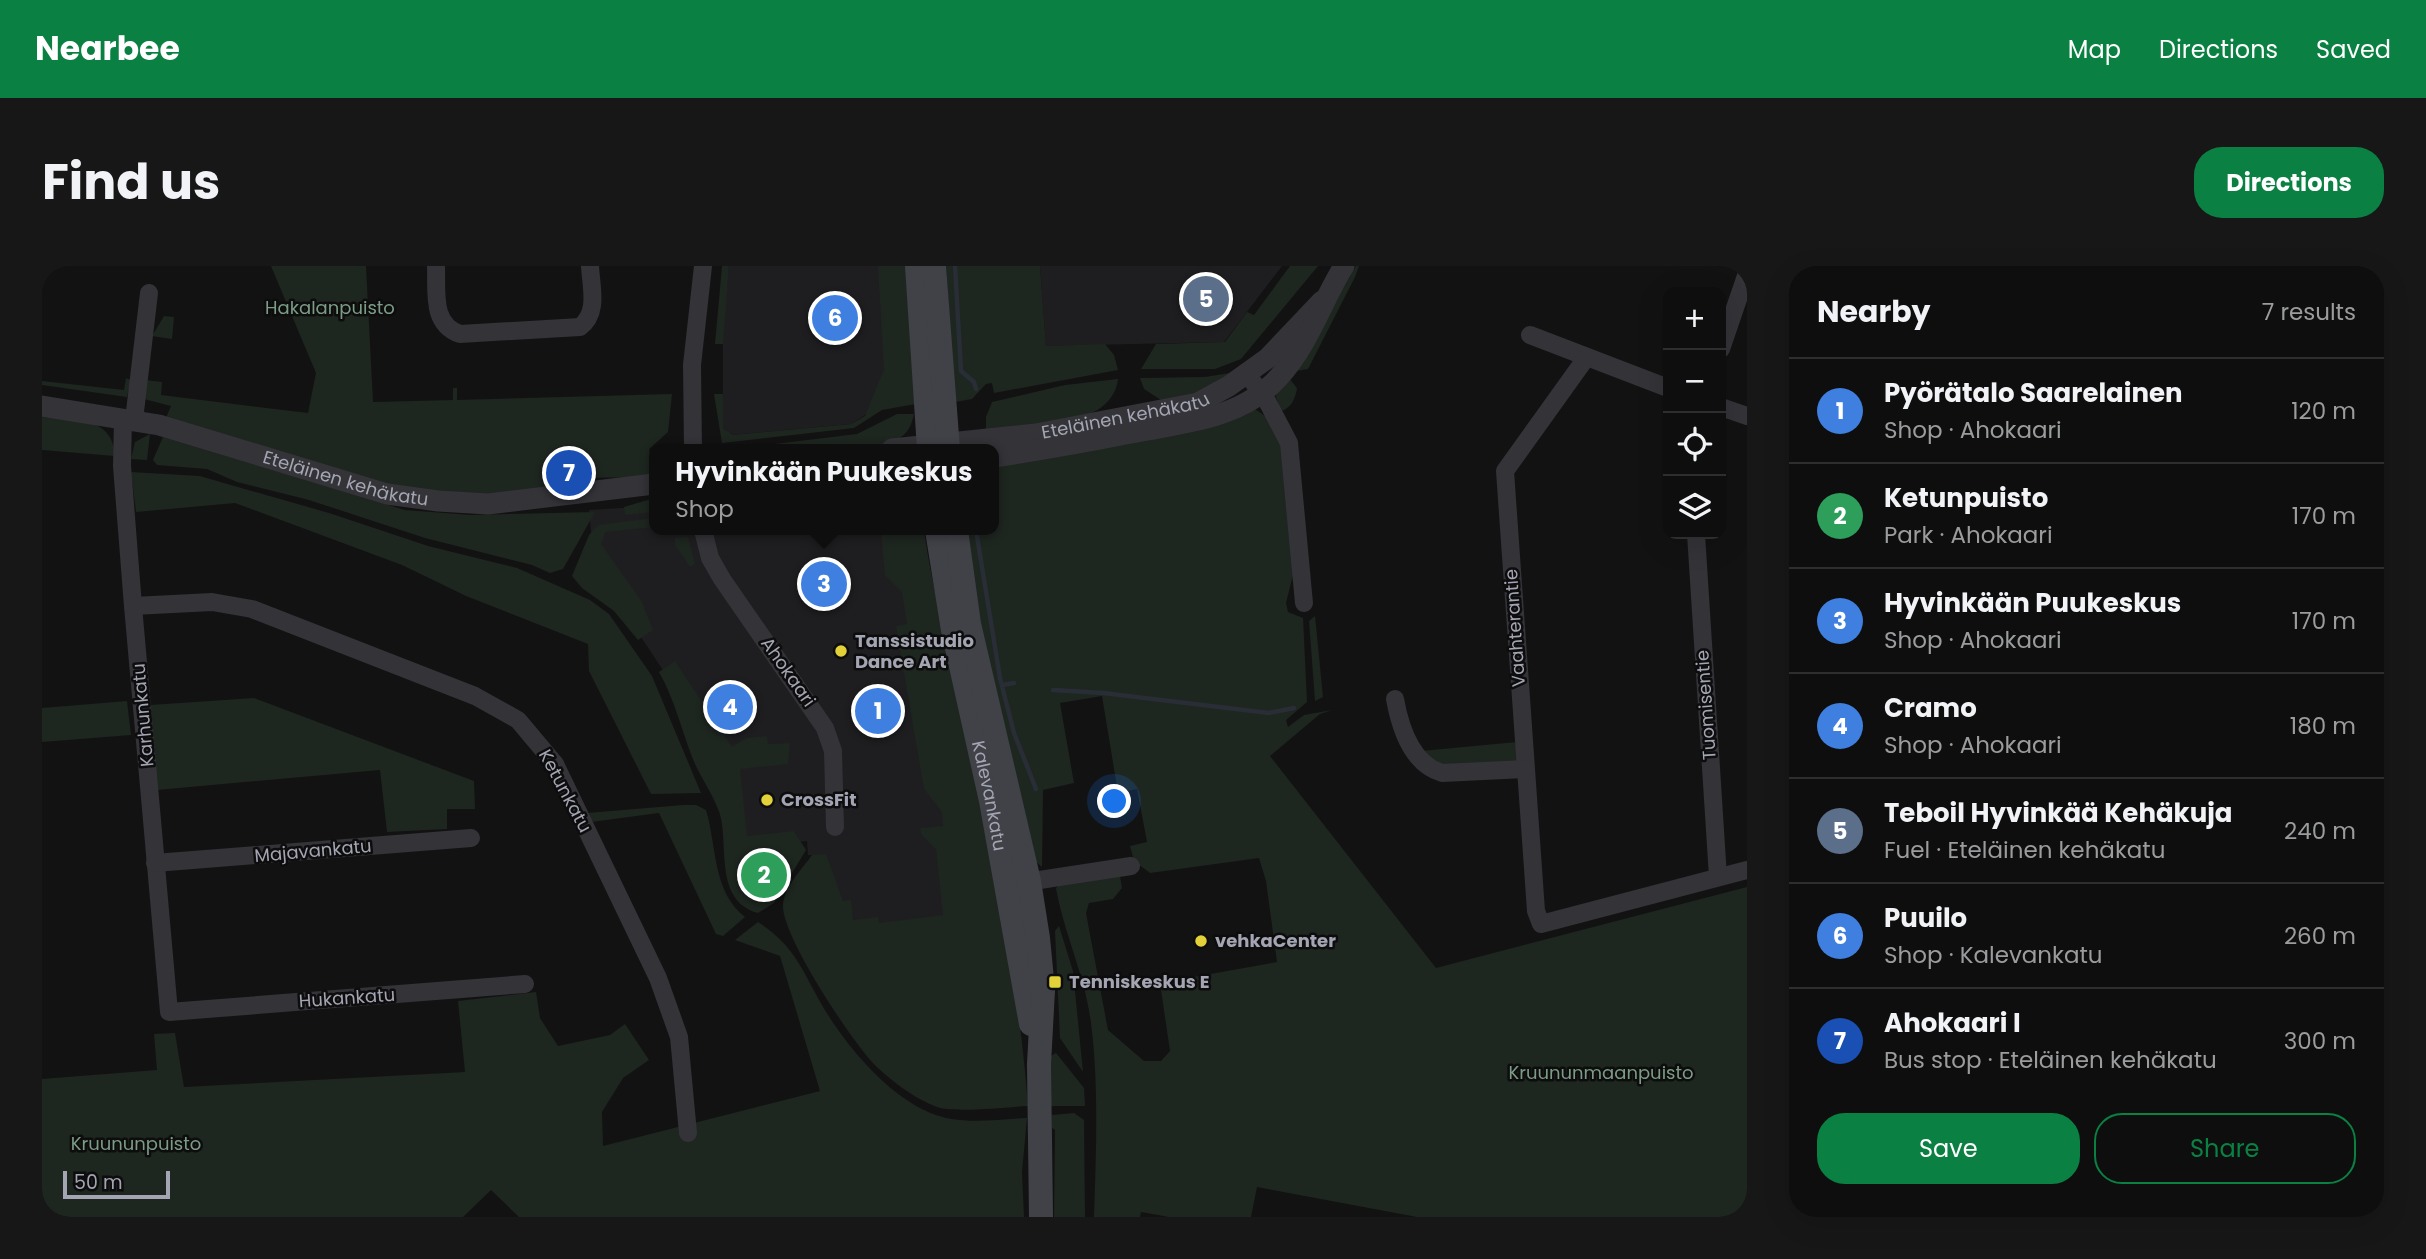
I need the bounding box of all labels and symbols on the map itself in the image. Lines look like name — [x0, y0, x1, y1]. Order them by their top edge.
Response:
pin: 5 — [1183, 273, 1229, 325]
pin: 6 — [812, 292, 858, 344]
park label: Hakalanpuisto — [265, 295, 395, 320]
street label: Eteläinen kehäkatu — [1039, 386, 1214, 445]
street label: Eteläinen kehäkatu — [260, 444, 430, 512]
pin: 7 — [546, 447, 592, 499]
pin: 3 — [801, 558, 847, 610]
street label: Vaahterantie — [1498, 568, 1531, 688]
place label: Tanssistudio Dance Art — [855, 628, 974, 674]
street label: Ahokaari — [755, 632, 822, 712]
marker: Tanssistudio Dance Art — [833, 643, 849, 659]
street label: Tuomisentie — [1689, 649, 1722, 761]
street label: Karhunkatu — [126, 662, 159, 768]
pin: 4 — [707, 681, 753, 733]
pin: 1 — [855, 685, 901, 737]
street label: Kalevankatu — [966, 738, 1013, 853]
street label: Ketunkatu — [533, 745, 598, 837]
your location — [1097, 784, 1131, 818]
place label: CrossFit — [781, 787, 856, 812]
marker: CrossFit — [759, 792, 775, 808]
street label: Majavankatu — [253, 833, 373, 868]
pin: 2 — [741, 849, 787, 901]
place label: vehkaCenter — [1215, 928, 1336, 953]
marker: vehkaCenter — [1193, 933, 1209, 949]
place label: Tenniskeskus E — [1069, 969, 1209, 994]
marker: Tenniskeskus E — [1047, 974, 1063, 990]
street label: Hukankatu — [298, 982, 396, 1013]
park label: Kruununmaanpuisto — [1508, 1060, 1694, 1085]
park label: Kruununpuisto — [71, 1131, 201, 1156]
scale bar — [63, 1168, 170, 1200]

